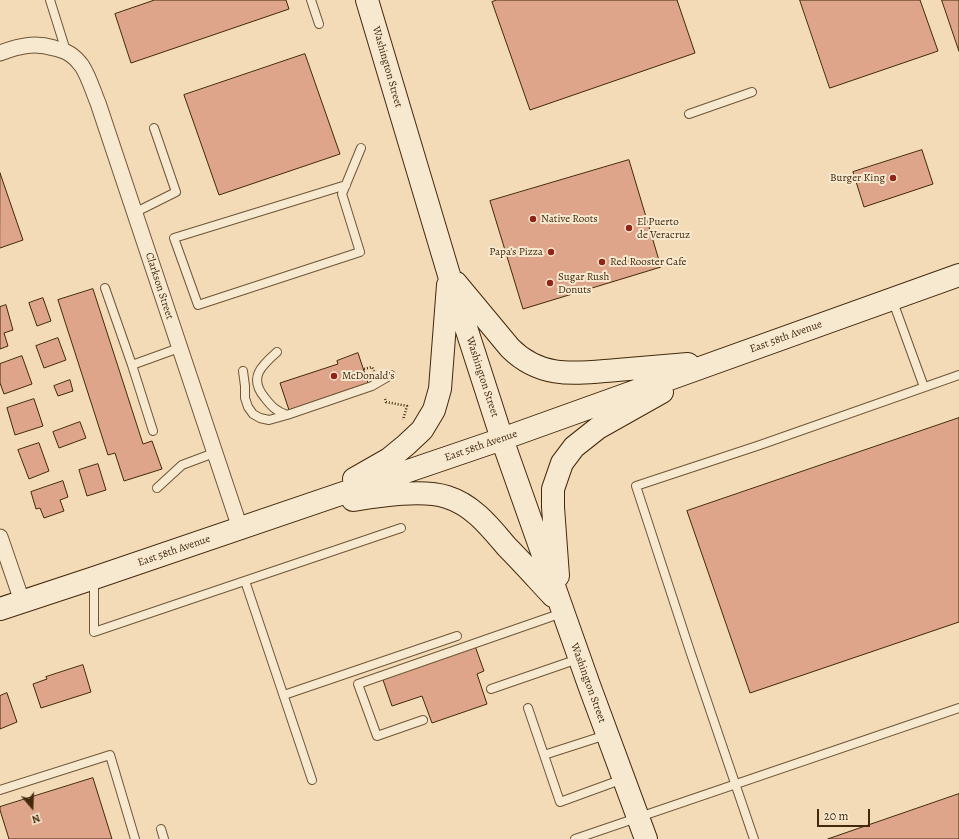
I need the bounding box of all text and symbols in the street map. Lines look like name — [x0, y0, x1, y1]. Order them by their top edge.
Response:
street label: Washington Street — [369, 25, 405, 109]
place label: Burger King — [830, 171, 885, 185]
marker: Burger King — [888, 173, 898, 183]
place label: Native Roots — [541, 212, 598, 226]
marker: Native Roots — [528, 214, 538, 224]
place label: El Puerto de Veracruz — [637, 215, 690, 241]
marker: El Puerto de Veracruz — [624, 223, 634, 233]
place label: Papa's Pizza — [489, 245, 543, 259]
marker: Papa's Pizza — [546, 247, 556, 257]
street label: Clarkson Street — [142, 251, 176, 321]
place label: Red Rooster Cafe — [610, 255, 686, 269]
marker: Red Rooster Cafe — [597, 257, 607, 267]
place label: Sugar Rush Donuts — [558, 270, 609, 296]
marker: Sugar Rush Donuts — [545, 278, 555, 288]
street label: East 58th Avenue — [748, 318, 824, 356]
street label: Washington Street — [463, 335, 501, 419]
place label: McDonald's — [342, 369, 395, 383]
marker: McDonald's — [329, 371, 339, 381]
street label: East 58th Avenue — [443, 427, 519, 465]
street label: East 58th Avenue — [136, 532, 212, 570]
street label: Washington Street — [567, 641, 609, 725]
north arrow — [12, 787, 52, 827]
scale bar — [819, 801, 872, 827]
text: 20 m — [824, 808, 848, 824]
text: N — [30, 810, 42, 827]

